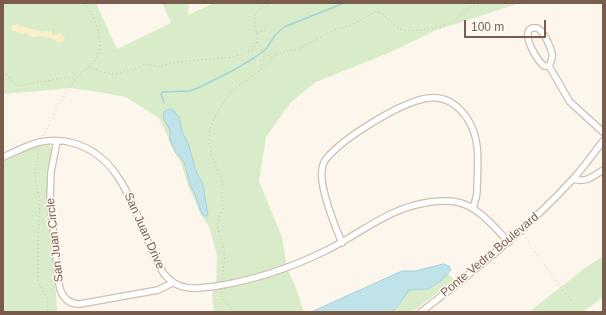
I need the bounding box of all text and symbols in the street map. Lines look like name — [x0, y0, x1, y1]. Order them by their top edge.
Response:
scale bar — [466, 12, 548, 38]
text: 100 m — [471, 20, 504, 34]
street label: San Juan Drive — [121, 191, 167, 271]
street label: San Juan Circle — [43, 197, 67, 283]
street label: Ponte Vedra Boulevard — [438, 210, 542, 300]

